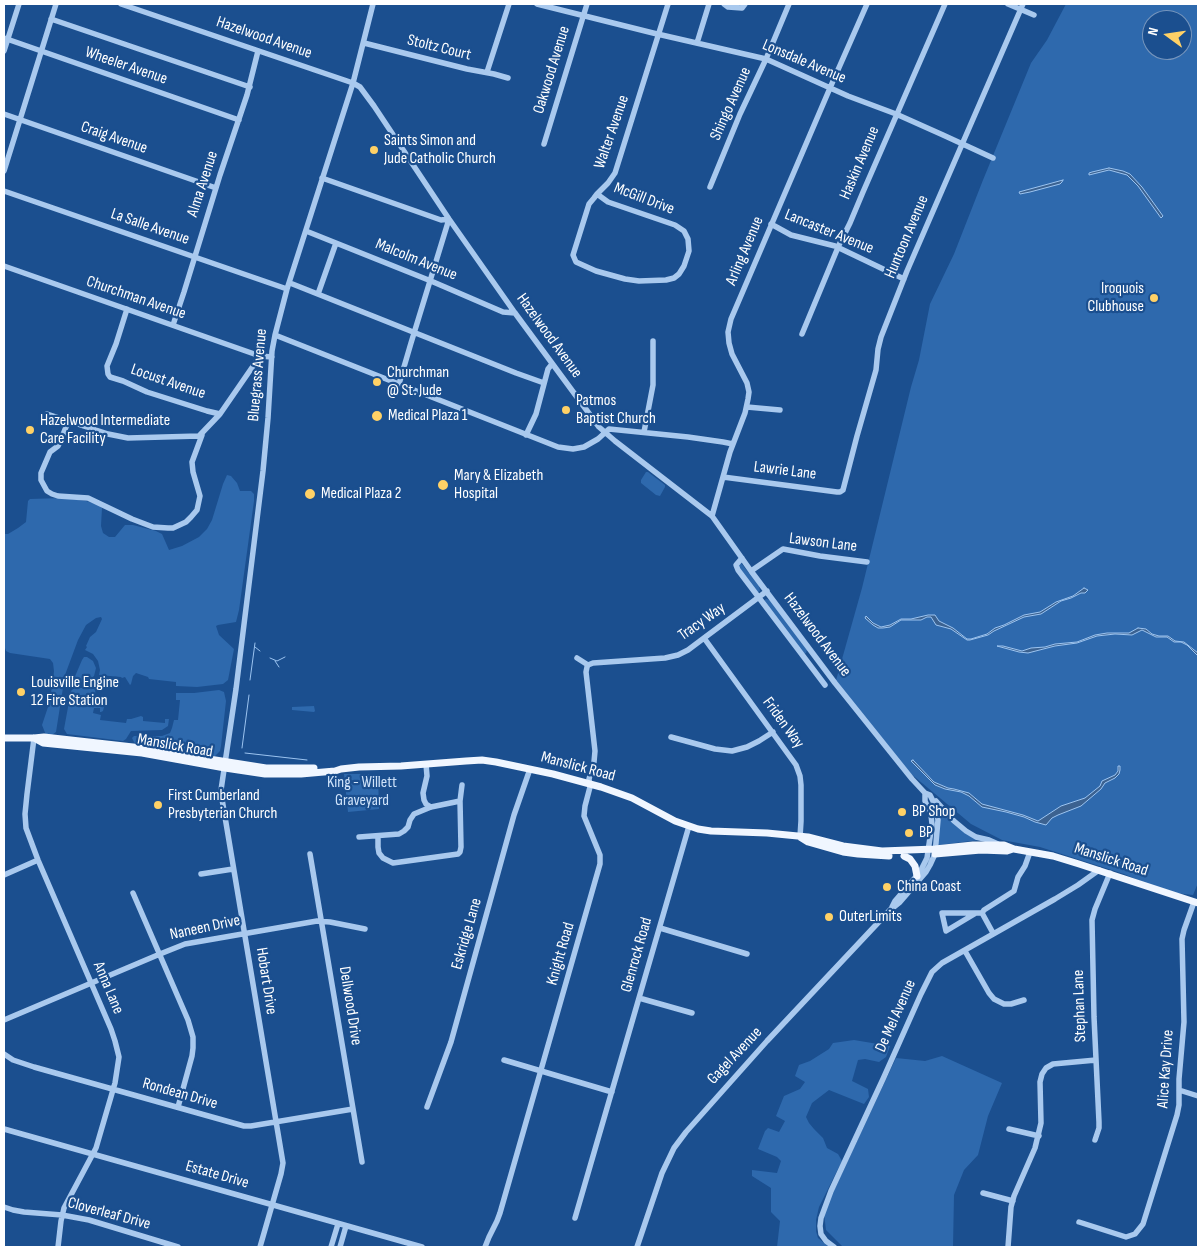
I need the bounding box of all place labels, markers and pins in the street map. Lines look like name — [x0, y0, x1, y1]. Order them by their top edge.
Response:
place label: Saints Simon and Jude Catholic Church — [384, 131, 496, 169]
marker: Saints Simon and Jude Catholic Church — [368, 144, 380, 156]
place label: Iroquois Clubhouse — [1088, 279, 1144, 317]
marker: Iroquois Clubhouse — [1148, 292, 1160, 304]
place label: Churchman @ St. Jude — [387, 363, 449, 401]
marker: Churchman @ St. Jude — [371, 376, 383, 388]
place label: Patmos Baptist Church — [576, 391, 656, 429]
marker: Patmos Baptist Church — [560, 404, 572, 416]
place label: Medical Plaza 1 — [388, 406, 467, 426]
marker: Medical Plaza 1 — [370, 409, 384, 423]
place label: Hazelwood Intermediate Care Facility — [40, 411, 170, 449]
marker: Hazelwood Intermediate Care Facility — [24, 424, 36, 436]
place label: Mary & Elizabeth Hospital — [454, 466, 543, 504]
marker: Mary & Elizabeth Hospital — [436, 478, 450, 492]
place label: Medical Plaza 2 — [321, 484, 401, 504]
marker: Medical Plaza 2 — [303, 487, 317, 501]
place label: Louisville Engine 12 Fire Station — [31, 673, 119, 711]
marker: Louisville Engine 12 Fire Station — [15, 686, 27, 698]
place label: First Cumberland Presbyterian Church — [168, 786, 277, 824]
marker: First Cumberland Presbyterian Church — [152, 799, 164, 811]
place label: BP Shop — [912, 802, 955, 822]
marker: BP Shop — [896, 806, 908, 818]
place label: BP — [919, 823, 933, 843]
marker: BP — [903, 827, 915, 839]
place label: China Coast — [897, 877, 961, 897]
marker: China Coast — [881, 881, 893, 893]
place label: OuterLimits — [839, 907, 902, 927]
marker: OuterLimits — [823, 911, 835, 923]

